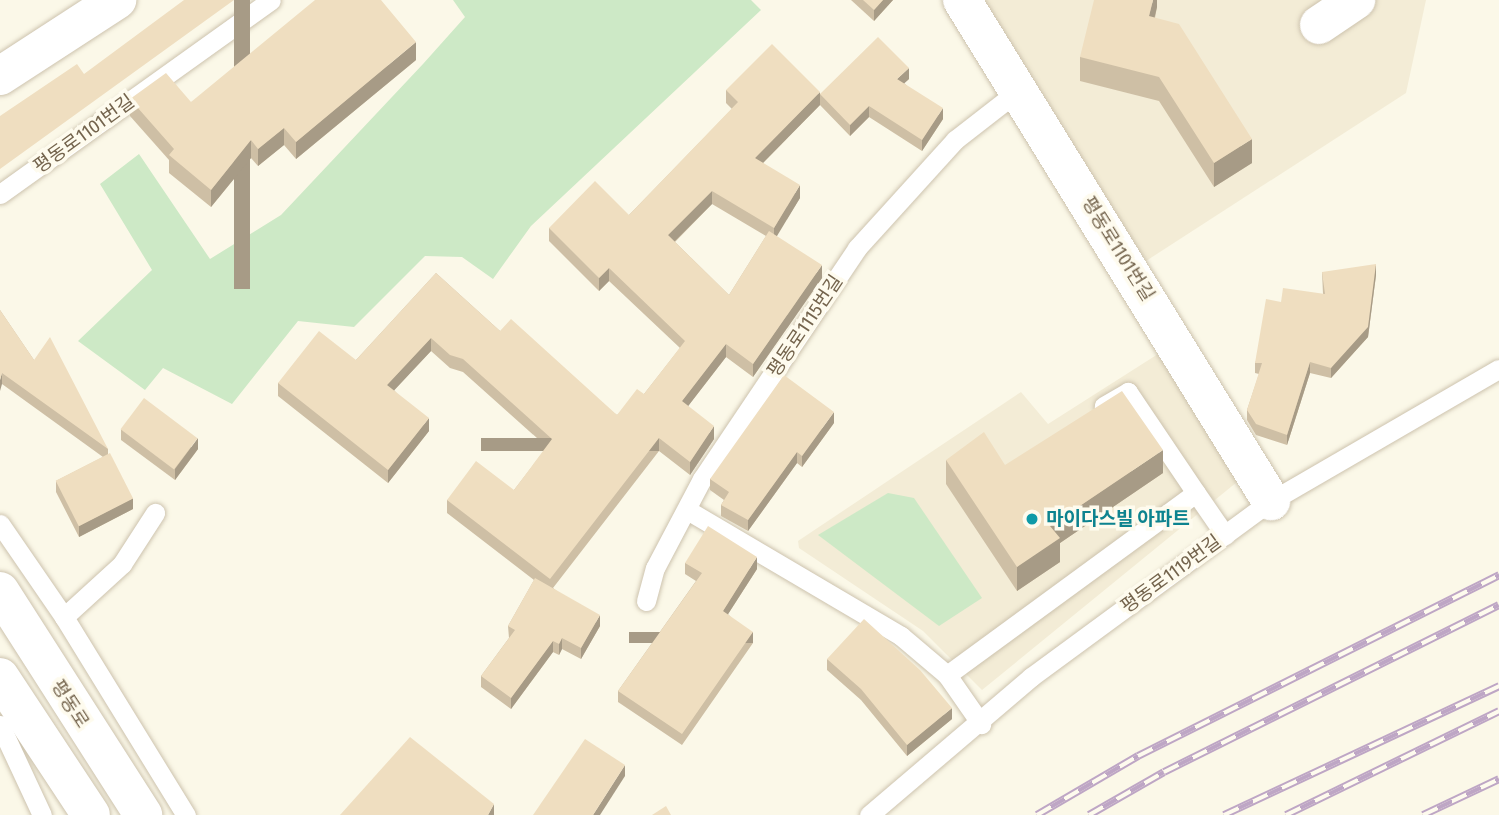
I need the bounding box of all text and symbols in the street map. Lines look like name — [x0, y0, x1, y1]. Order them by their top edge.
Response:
street label: 평동로1101번길 — [29, 90, 139, 178]
street label: 평동로1101번길 — [1077, 193, 1159, 305]
street label: 평동로1115번길 — [763, 271, 847, 381]
place label: 마이다스빌 아파트 — [1046, 508, 1190, 530]
marker: 마이다스빌 아파트 — [1024, 511, 1040, 527]
street label: 평동로1119번길 — [1116, 530, 1226, 618]
street label: 평동로 — [46, 676, 94, 732]

